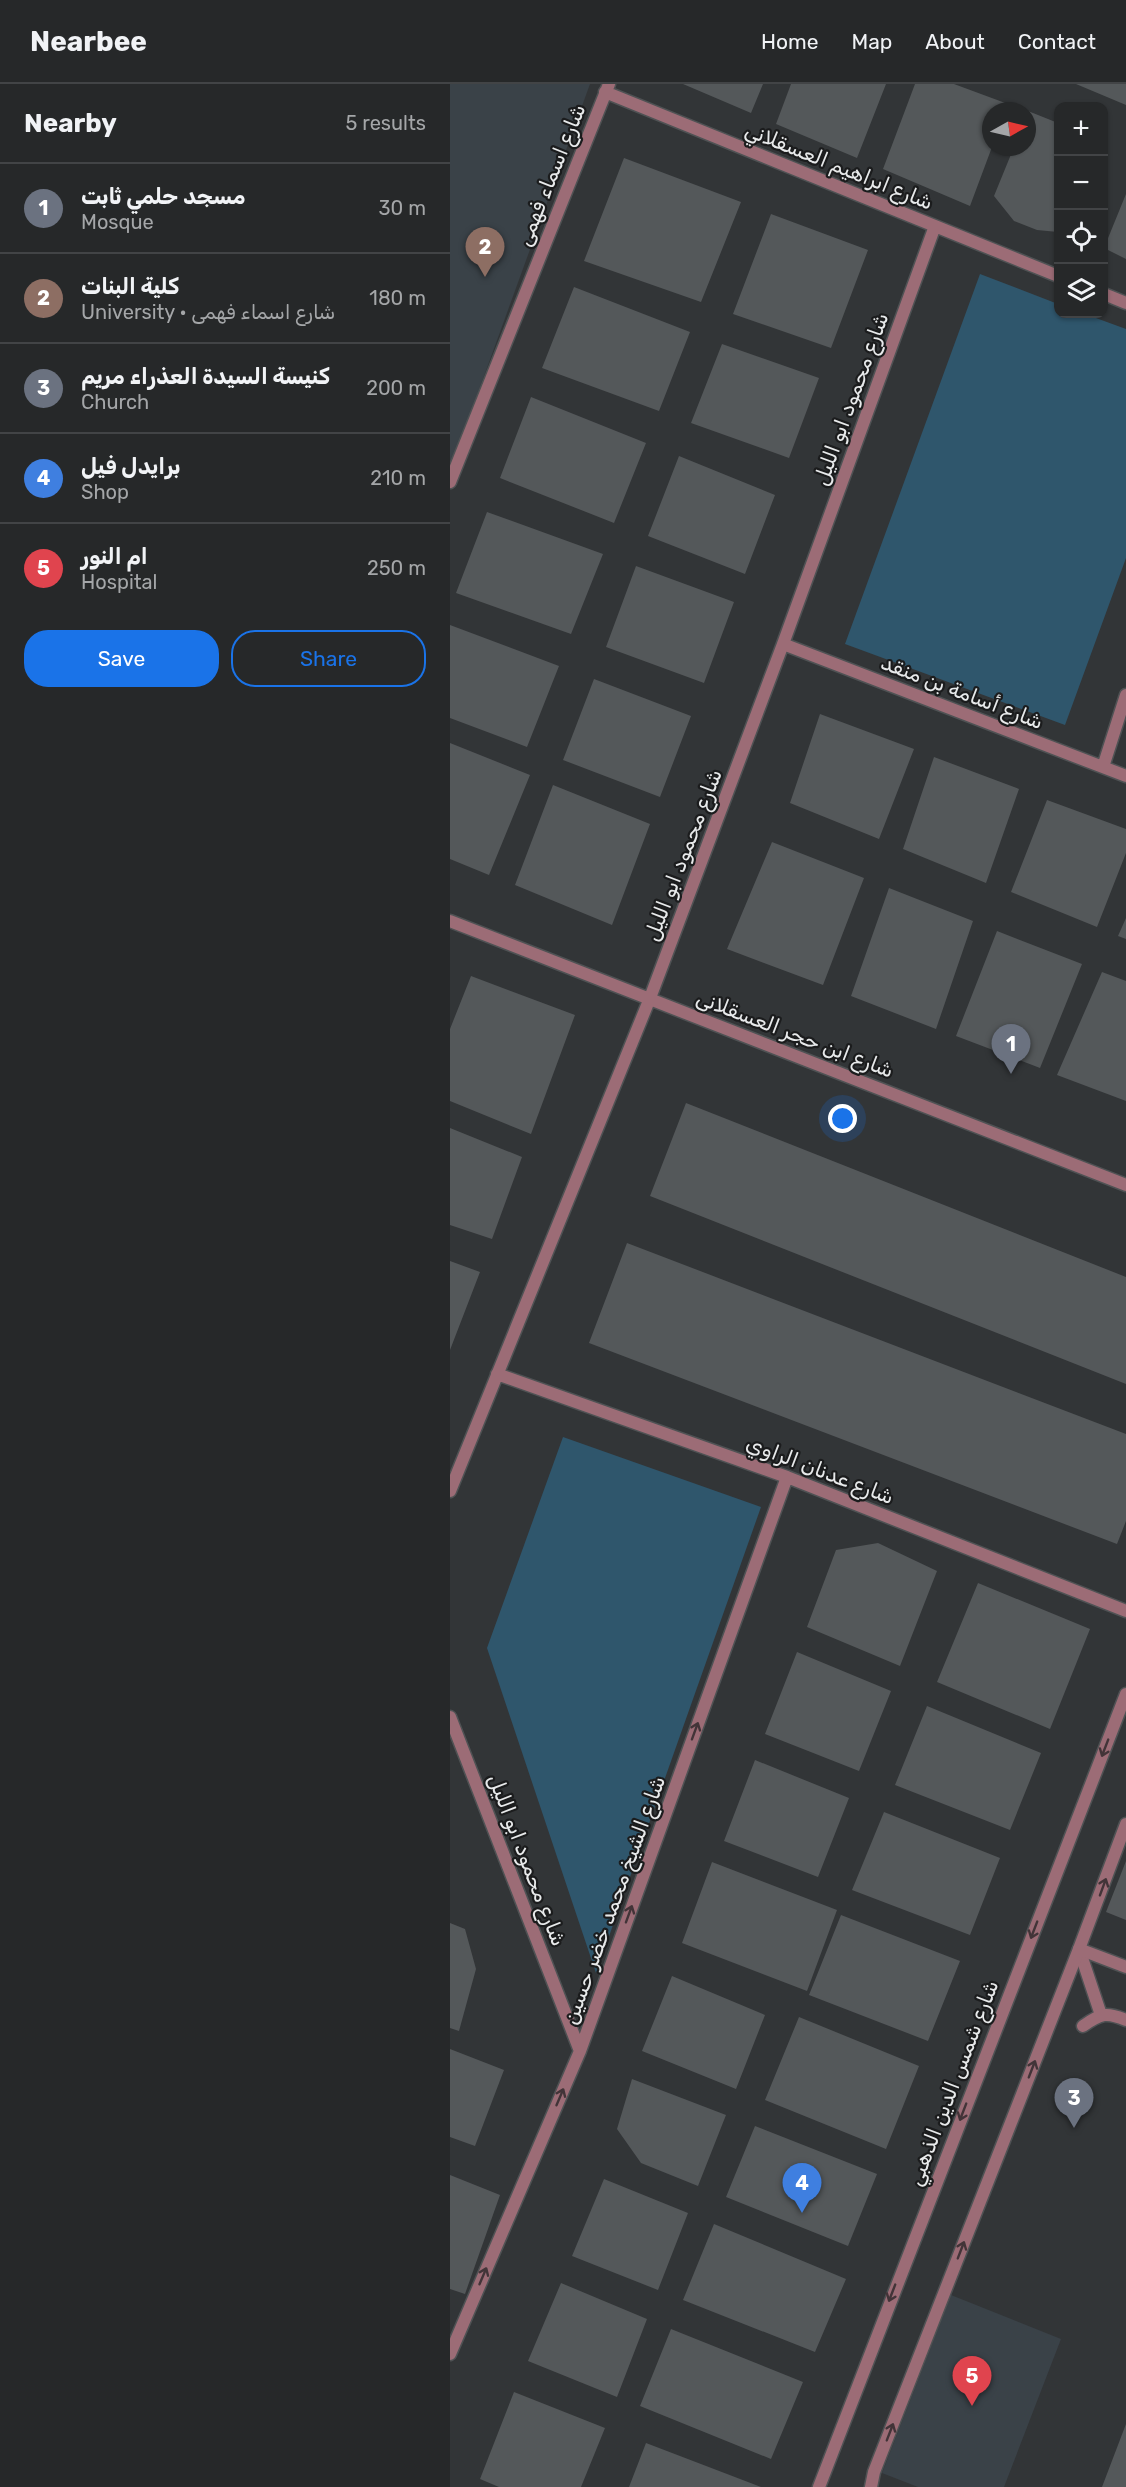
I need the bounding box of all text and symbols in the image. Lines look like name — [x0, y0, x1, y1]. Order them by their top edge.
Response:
text: Nearbee — [30, 25, 147, 58]
text: Home — [761, 29, 818, 54]
text: Map — [851, 29, 892, 54]
text: About — [925, 29, 985, 54]
text: Contact — [1018, 29, 1096, 54]
street label: شارع اسماء فهمى — [511, 100, 592, 250]
north arrow — [982, 102, 1036, 156]
map controls — [1054, 102, 1108, 318]
button: + — [1054, 102, 1108, 156]
text: Nearby — [24, 108, 117, 139]
text: 5 results — [345, 111, 426, 135]
street label: شارع ابراهيم العسقلاني — [740, 116, 937, 218]
button: − — [1054, 156, 1108, 210]
text: مسجد حلمي ثابت — [81, 183, 245, 210]
text: 1 — [39, 196, 48, 220]
text: 30 m — [379, 196, 426, 220]
text: Mosque — [81, 210, 154, 234]
button: locate — [1054, 210, 1108, 264]
pin: 2 — [465, 228, 504, 277]
button: layers — [1054, 264, 1108, 318]
text: كلية البنات — [81, 273, 179, 300]
text: 2 — [37, 286, 50, 310]
text: 180 m — [369, 286, 426, 310]
text: University · شارع اسماء فهمى — [81, 300, 335, 324]
street label: شارع محمود ابو الليل — [808, 309, 895, 489]
text: كنيسة السيدة العذراء مريم — [81, 363, 330, 390]
text: 3 — [37, 376, 50, 400]
text: 200 m — [366, 376, 426, 400]
text: Church — [81, 390, 149, 414]
text: برايدل فيل — [81, 453, 181, 480]
text: 4 — [37, 466, 50, 490]
text: 210 m — [370, 466, 426, 490]
text: Shop — [81, 480, 129, 504]
text: ام النور — [81, 543, 148, 570]
text: 5 — [37, 556, 50, 580]
text: 250 m — [367, 556, 426, 580]
text: Hospital — [81, 570, 157, 594]
button: Save — [24, 630, 219, 687]
button: Share — [231, 630, 426, 687]
street label: شارع أسامة بن منقد — [877, 649, 1047, 736]
street label: شارع محمود ابو الليل — [638, 765, 729, 945]
street label: شارع ابن حجر العسقلانى — [692, 984, 897, 1085]
pin: 1 — [992, 1024, 1030, 1074]
your location — [828, 1104, 857, 1133]
street label: شارع عدنان الراوي — [742, 1430, 898, 1511]
one-way arrow — [691, 1722, 702, 1741]
one-way arrow — [1099, 1738, 1110, 1757]
street label: شارع محمود ابو الليل — [481, 1770, 572, 1950]
street label: شارع الشيخ محمد خضر حسين — [557, 1772, 672, 2028]
one-way arrow — [1098, 1878, 1109, 1897]
one-way arrow — [625, 1905, 636, 1924]
one-way arrow — [1028, 1920, 1039, 1939]
street label: شارع شمس الدين الذهبي — [902, 1976, 1007, 2191]
one-way arrow — [1027, 2060, 1038, 2078]
pin: 3 — [1054, 2078, 1094, 2128]
one-way arrow — [555, 2088, 566, 2106]
one-way arrow — [957, 2102, 968, 2120]
pin: 4 — [782, 2164, 822, 2213]
one-way arrow — [956, 2241, 967, 2260]
one-way arrow — [478, 2267, 489, 2285]
one-way arrow — [886, 2283, 897, 2302]
pin: 5 — [952, 2356, 992, 2406]
one-way arrow — [885, 2423, 896, 2441]

